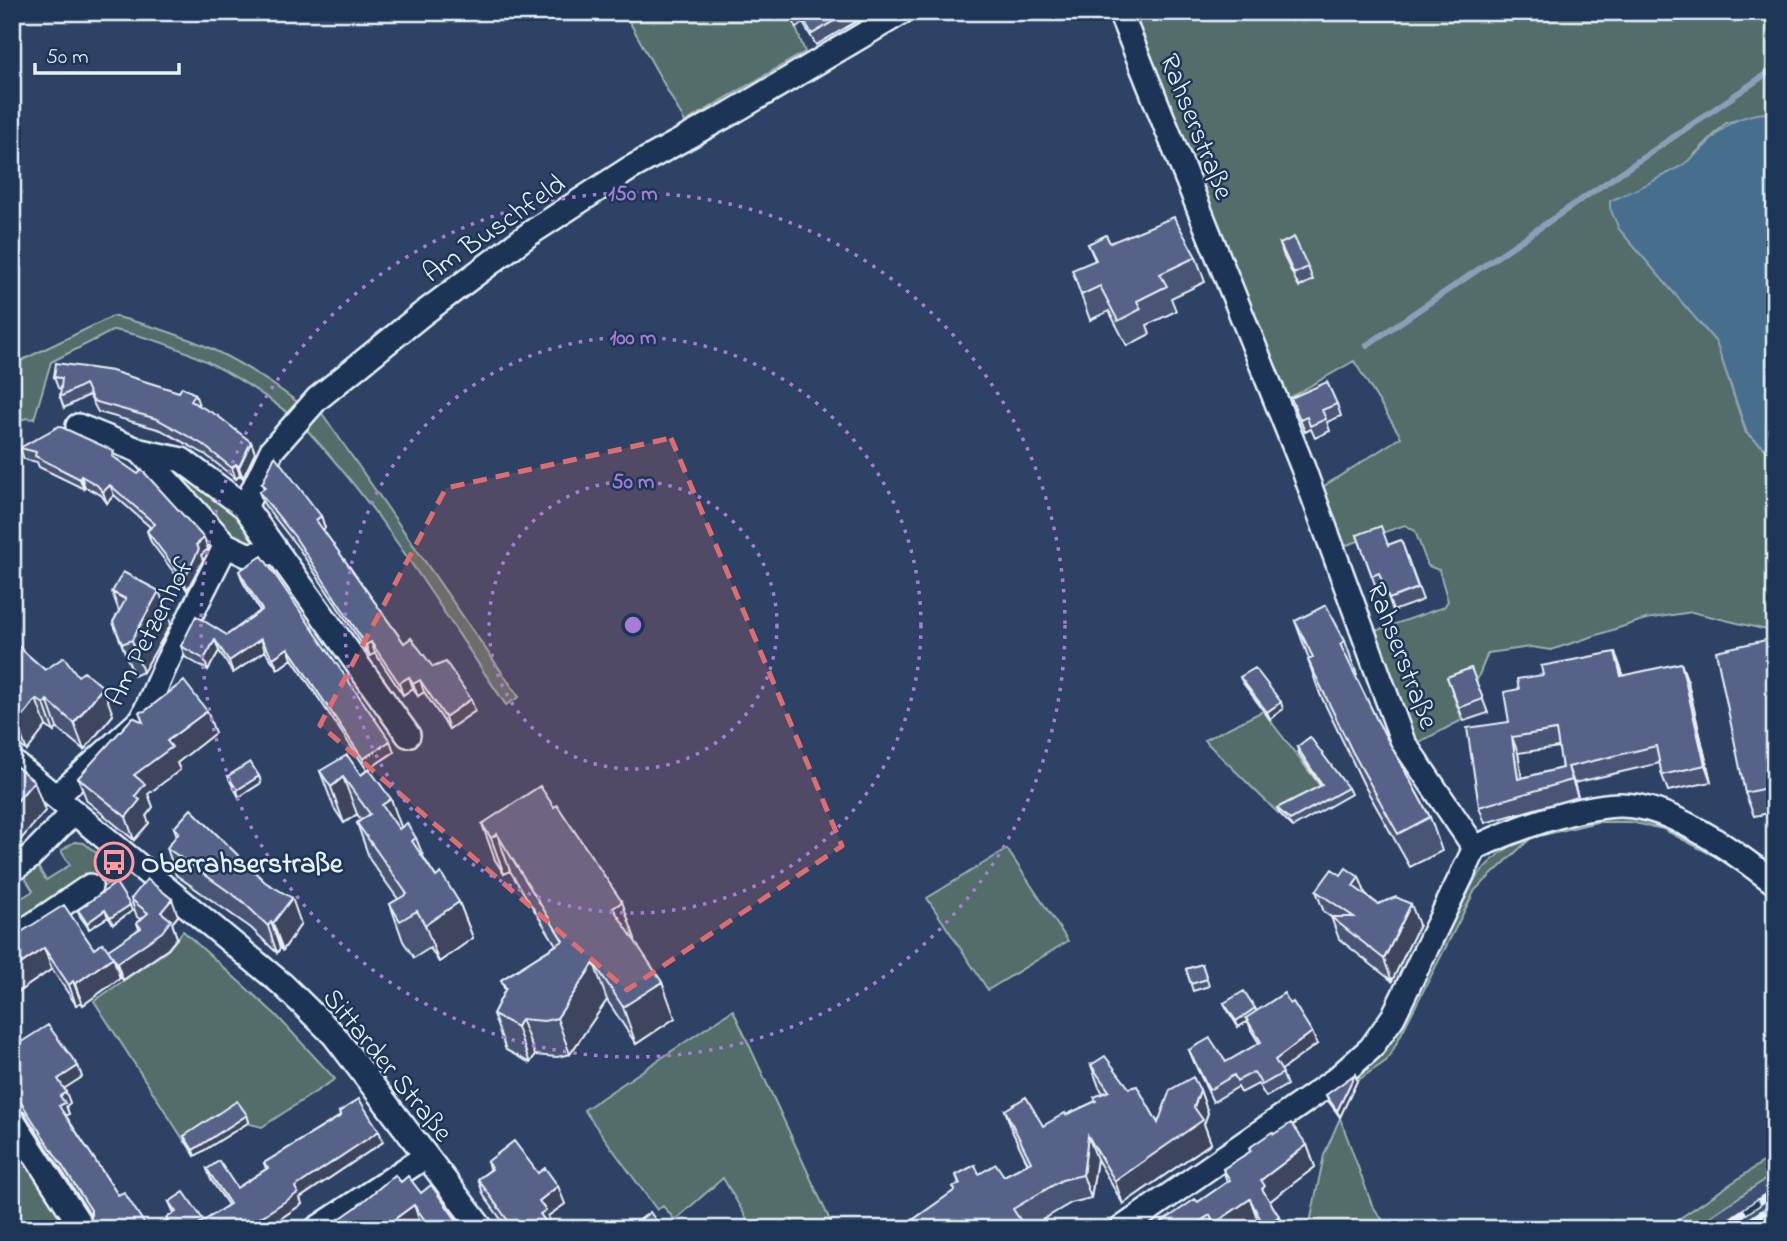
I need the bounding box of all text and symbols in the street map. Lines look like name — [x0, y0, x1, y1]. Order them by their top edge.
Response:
scale bar — [35, 32, 178, 76]
text: 50 m — [46, 43, 89, 73]
street label: Rahserstraße — [1147, 48, 1243, 207]
street label: Am Buschfeld — [415, 165, 575, 294]
text: 150 m — [608, 180, 658, 210]
text: 100 m — [610, 324, 656, 354]
text: 50 m — [612, 468, 654, 498]
street label: Am Petzenhof — [96, 551, 206, 714]
street label: Rahserstraße — [1354, 577, 1448, 736]
centre of rings — [621, 613, 645, 637]
bus stop icon: Oberrahserstraße — [93, 841, 135, 883]
place label: Oberrahserstraße — [141, 845, 344, 886]
street label: Sittarder Straße — [311, 980, 462, 1152]

